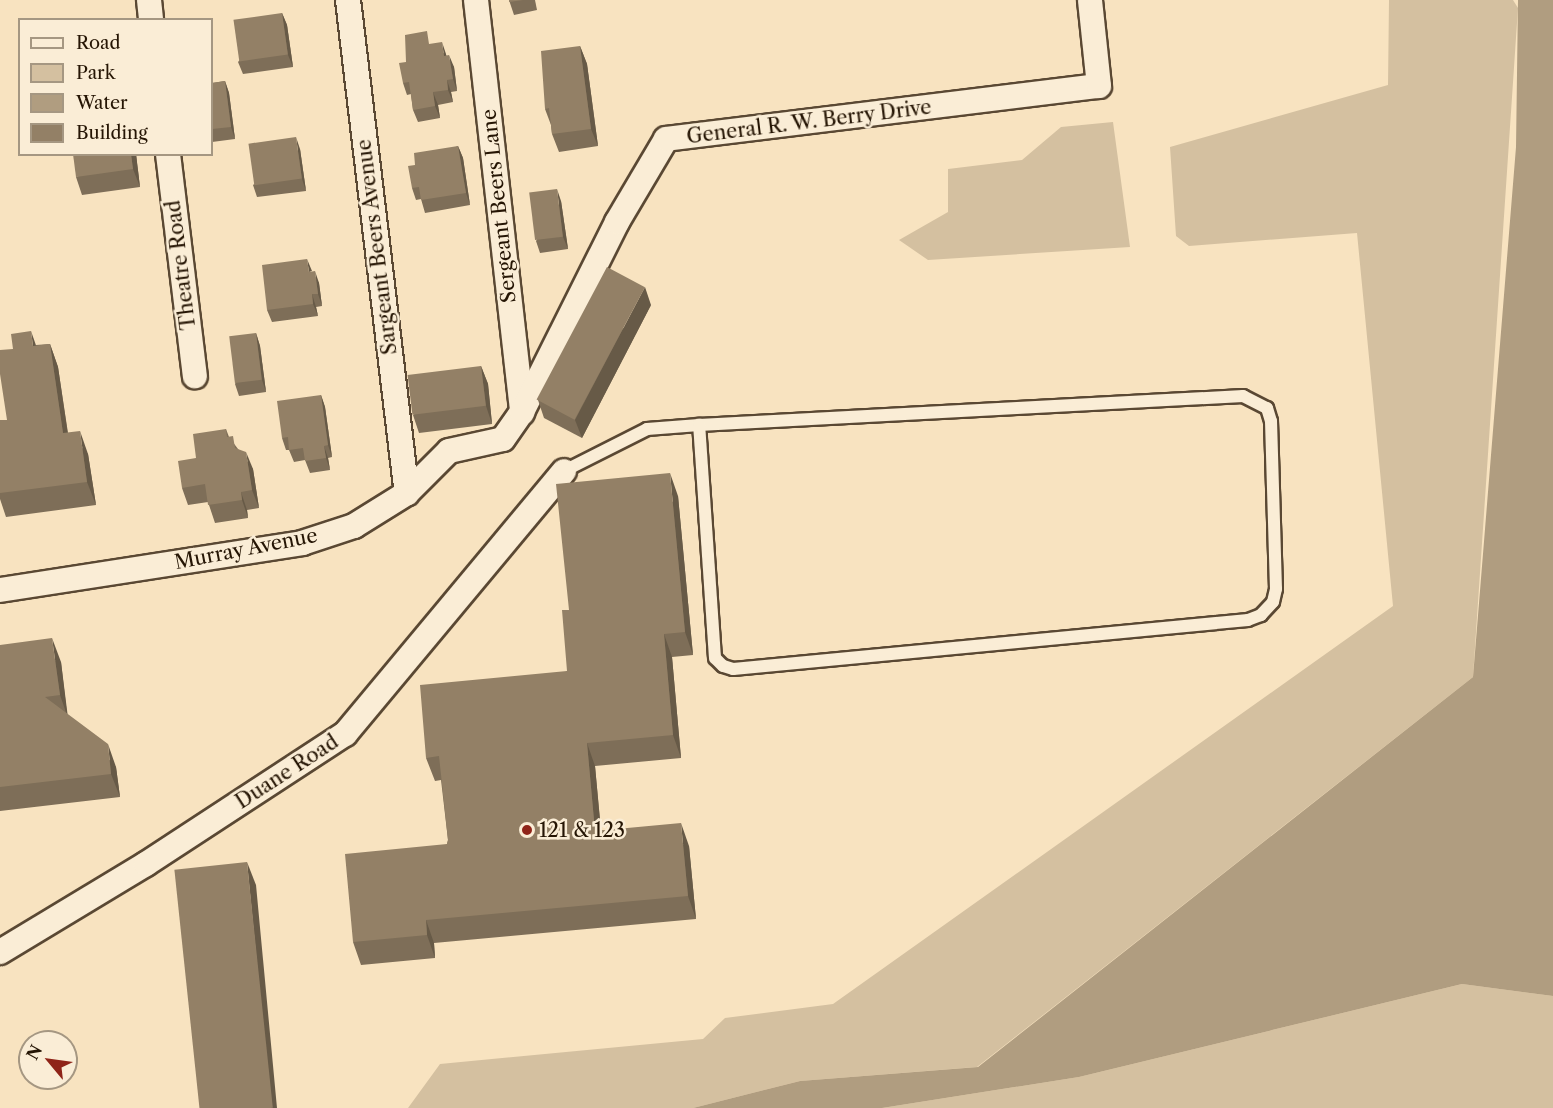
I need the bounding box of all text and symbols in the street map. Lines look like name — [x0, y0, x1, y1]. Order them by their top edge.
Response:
legend — [18, 18, 213, 156]
text: Road — [76, 32, 121, 54]
text: Park — [76, 62, 115, 84]
text: Water — [76, 92, 128, 114]
street label: General R. W. Berry Drive — [685, 95, 933, 149]
street label: Sergeant Beers Lane — [477, 108, 521, 304]
text: Building — [76, 122, 148, 144]
street label: Sargeant Beers Avenue — [352, 137, 402, 357]
street label: Theatre Road — [161, 199, 201, 331]
street label: Murray Avenue — [172, 523, 320, 575]
street label: Duane Road — [231, 730, 343, 814]
place label: 121 & 123 — [539, 818, 625, 842]
marker: 121 & 123 — [520, 823, 534, 837]
north arrow — [18, 1030, 78, 1090]
text: N — [22, 1041, 46, 1063]

